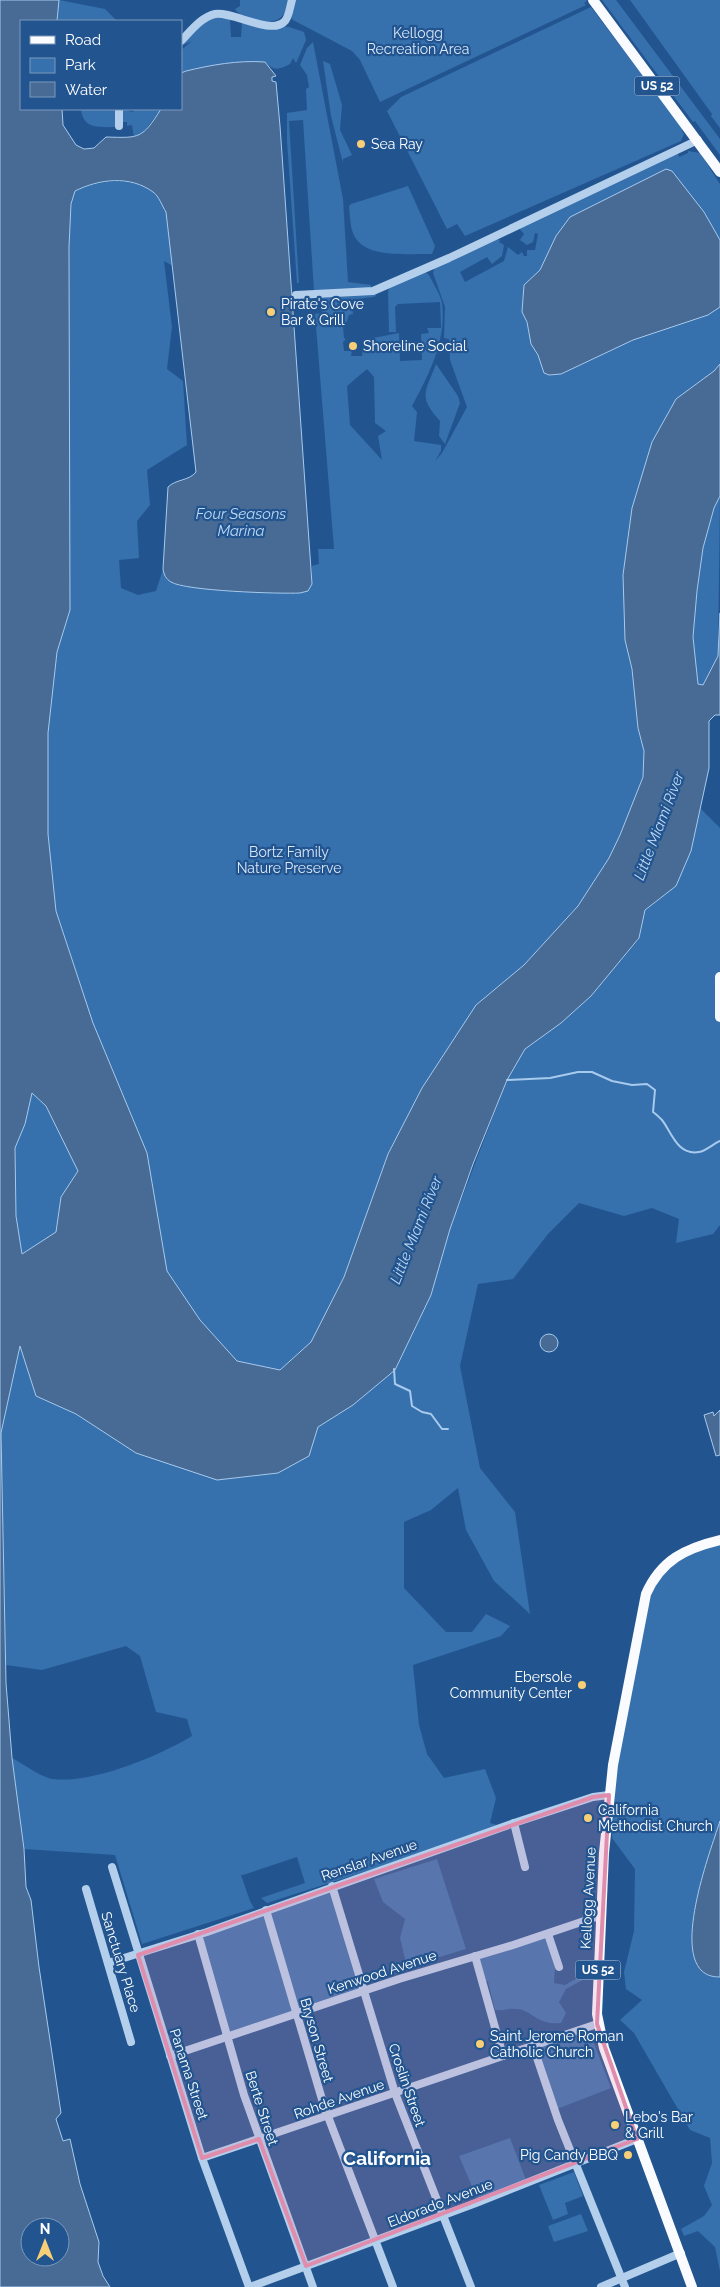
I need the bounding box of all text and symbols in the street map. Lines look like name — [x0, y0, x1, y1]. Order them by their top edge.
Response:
legend — [20, 20, 182, 110]
park label: Kellogg Recreation Area — [367, 25, 469, 57]
text: Road — [65, 31, 101, 49]
text: Park — [65, 56, 96, 74]
road number: US 52 — [634, 76, 680, 95]
text: Water — [65, 81, 108, 99]
place label: Sea Ray — [371, 136, 423, 152]
marker: Sea Ray — [355, 138, 367, 150]
place label: Pirate's Cove Bar & Grill — [281, 296, 364, 328]
marker: Pirate's Cove Bar & Grill — [265, 306, 277, 318]
place label: Shoreline Social — [363, 338, 467, 354]
marker: Shoreline Social — [347, 340, 359, 352]
water label: Four Seasons Marina — [196, 505, 286, 540]
water label: Little Miami River — [630, 768, 688, 883]
park label: Bortz Family Nature Preserve — [237, 844, 341, 876]
water label: Little Miami River — [386, 1173, 446, 1287]
place label: Ebersole Community Center — [450, 1669, 572, 1701]
marker: Ebersole Community Center — [576, 1679, 588, 1691]
place label: California Methodist Church — [598, 1802, 713, 1834]
marker: California Methodist Church — [582, 1812, 594, 1824]
street label: Renslar Avenue — [319, 1836, 419, 1884]
street label: Kellogg Avenue — [577, 1846, 599, 1950]
street label: Sanctuary Place — [98, 1910, 144, 2014]
street label: Kenwood Avenue — [326, 1947, 438, 1997]
road number: US 52 — [576, 1960, 620, 1980]
street label: Bryson Street — [297, 1996, 337, 2084]
street label: Panama Street — [167, 2026, 211, 2122]
place label: Saint Jerome Roman Catholic Church — [490, 2028, 624, 2060]
marker: Saint Jerome Roman Catholic Church — [474, 2038, 486, 2050]
street label: Croslin Street — [385, 2041, 429, 2129]
street label: Berte Street — [242, 2069, 282, 2148]
street label: Rohde Avenue — [292, 2076, 386, 2122]
place label: Lebo's Bar & Grill — [625, 2109, 693, 2141]
marker: Lebo's Bar & Grill — [609, 2119, 621, 2131]
district label: California — [343, 2147, 431, 2169]
place label: Pig Candy BBQ — [520, 2147, 618, 2163]
marker: Pig Candy BBQ — [622, 2149, 634, 2161]
street label: Eldorado Avenue — [385, 2176, 495, 2230]
north arrow — [20, 2217, 70, 2267]
text: N — [40, 2221, 50, 2237]

